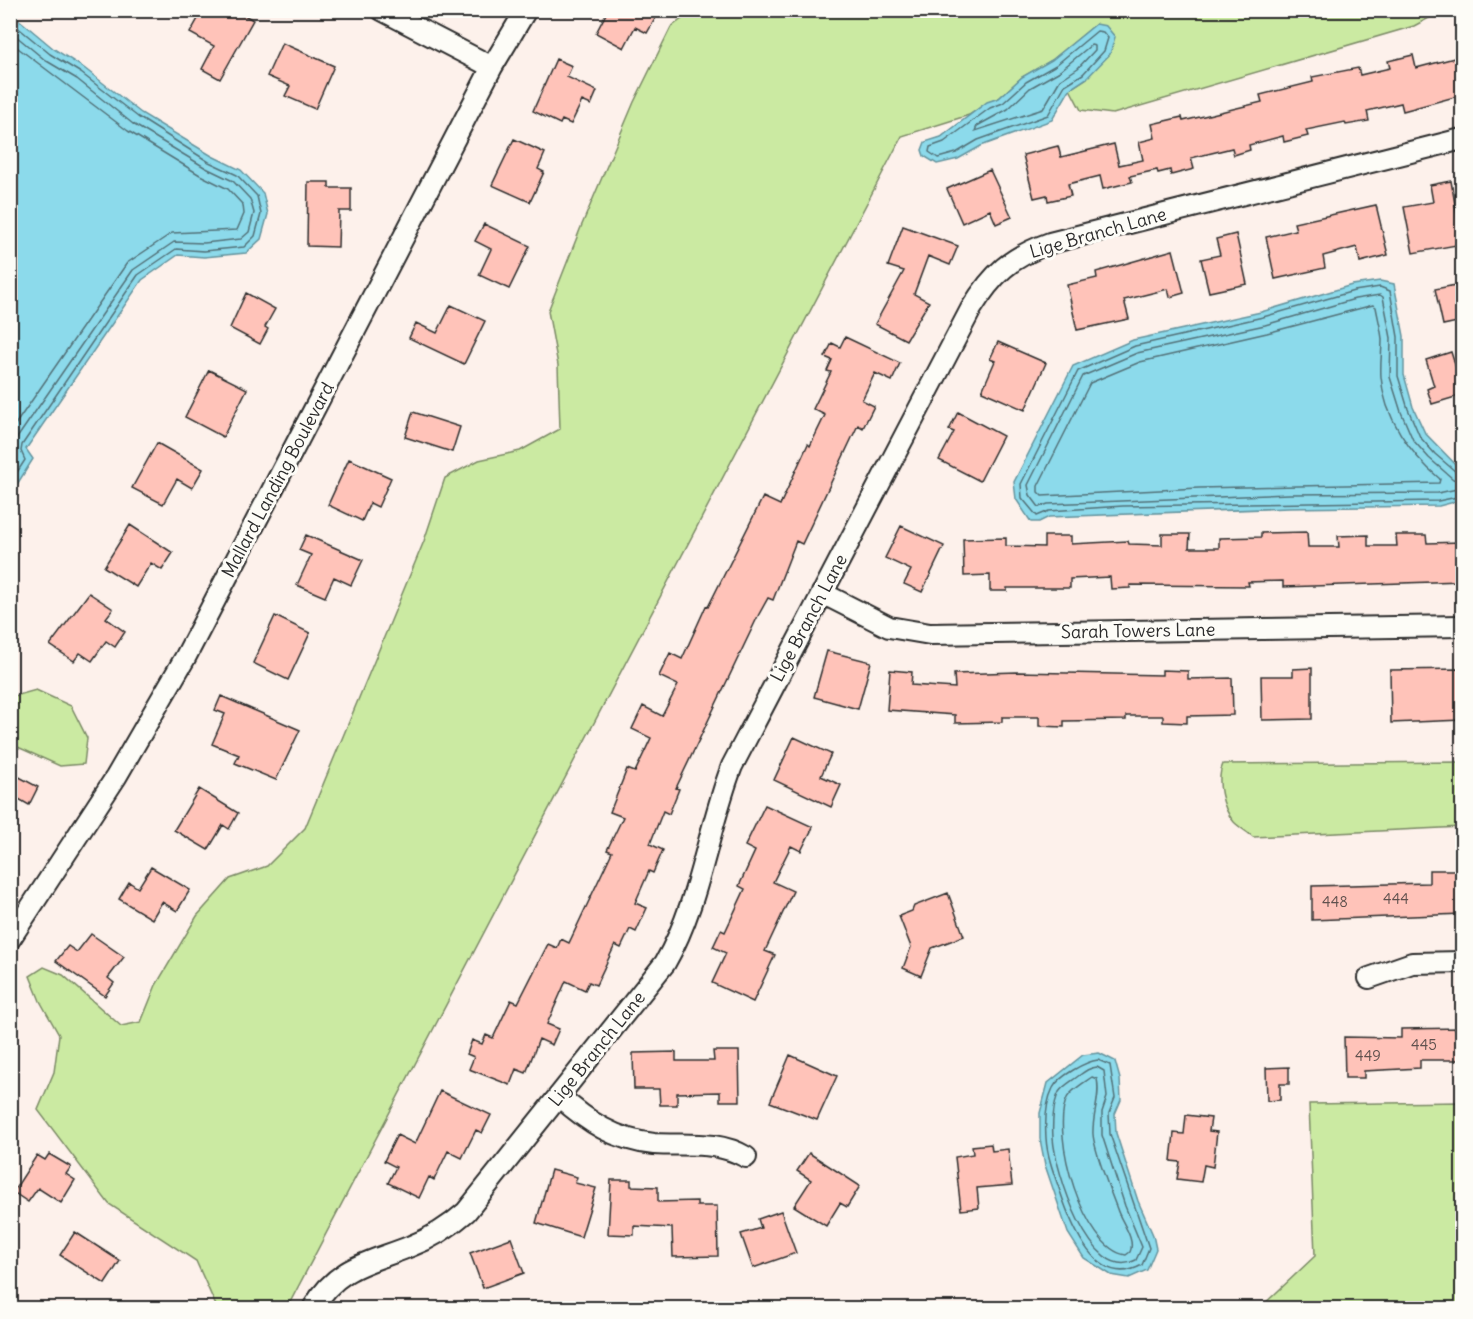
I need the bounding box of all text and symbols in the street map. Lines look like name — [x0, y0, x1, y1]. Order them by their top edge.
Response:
street label: Lige Branch Lane — [1027, 202, 1169, 263]
street label: Mallard Landing Boulevard — [216, 378, 339, 581]
street label: Lige Branch Lane — [765, 550, 852, 686]
street label: Sarah Towers Lane — [1061, 618, 1215, 643]
house number: 444 — [1383, 889, 1409, 908]
house number: 448 — [1322, 892, 1348, 911]
street label: Lige Branch Lane — [543, 987, 650, 1111]
house number: 445 — [1411, 1035, 1437, 1054]
house number: 449 — [1355, 1046, 1381, 1065]

